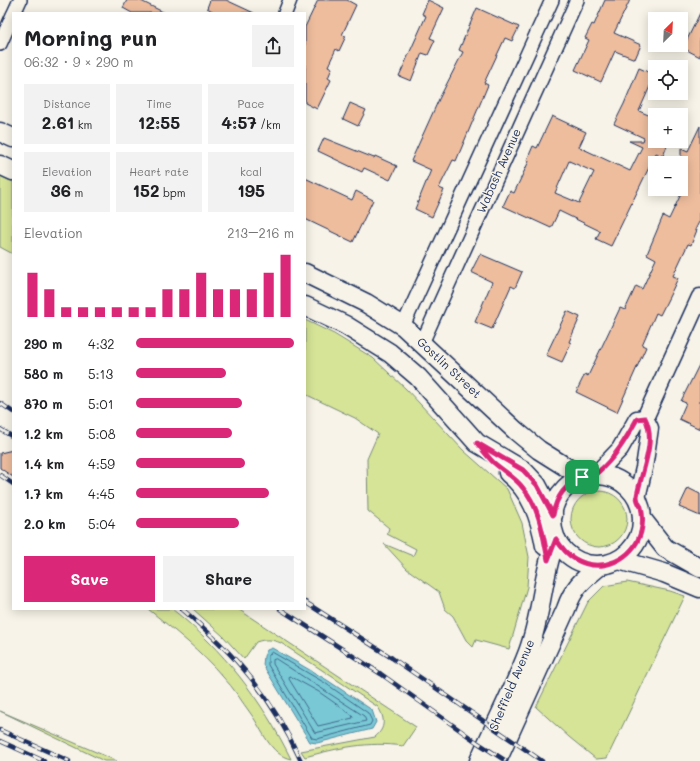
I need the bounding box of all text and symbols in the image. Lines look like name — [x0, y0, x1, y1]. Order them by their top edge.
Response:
north arrow — [648, 12, 688, 52]
map controls — [648, 12, 688, 196]
text: Morning run — [24, 23, 157, 52]
button: share — [252, 25, 294, 67]
text: 06:32 · 9 × 290 m — [24, 53, 133, 70]
button: locate — [648, 60, 688, 100]
text: Distance — [43, 96, 91, 111]
text: Time — [146, 96, 172, 111]
text: Pace — [238, 96, 264, 111]
button: + — [648, 108, 688, 148]
text: 2.61 — [42, 111, 74, 133]
text: 12:55 — [138, 111, 180, 133]
text: 4:57 — [221, 111, 257, 133]
text: km — [74, 117, 92, 132]
text: /km — [257, 117, 281, 132]
street label: Wabash Avenue — [472, 126, 524, 215]
button: − — [648, 156, 688, 196]
text: Elevation — [42, 164, 92, 179]
text: Heart rate — [129, 164, 189, 179]
text: kcal — [240, 164, 262, 179]
text: 36 — [51, 179, 71, 201]
text: 152 — [132, 179, 159, 201]
text: 195 — [237, 179, 265, 201]
text: m — [71, 185, 83, 200]
text: bpm — [159, 185, 186, 200]
text: Elevation — [24, 224, 82, 241]
text: 213–216 m — [227, 224, 294, 241]
street label: Gostlin Street — [414, 333, 485, 401]
text: 290 m — [24, 335, 62, 352]
text: 4:32 — [88, 335, 115, 352]
text: 580 m — [24, 365, 63, 382]
text: 5:13 — [88, 365, 113, 382]
text: 870 m — [24, 395, 63, 412]
text: 5:01 — [88, 395, 113, 412]
text: 1.2 km — [24, 425, 63, 442]
text: 5:08 — [88, 425, 116, 442]
text: 1.4 km — [24, 455, 64, 472]
text: 4:59 — [88, 455, 115, 472]
pin — [565, 460, 599, 494]
icon: arrive — [571, 466, 593, 488]
text: 1.7 km — [24, 485, 63, 502]
text: 4:45 — [88, 485, 115, 502]
text: 2.0 km — [24, 515, 66, 532]
text: 5:04 — [88, 515, 115, 532]
button: Save — [24, 556, 155, 602]
button: Share — [163, 556, 294, 602]
street label: Sheffield Avenue — [485, 637, 537, 733]

